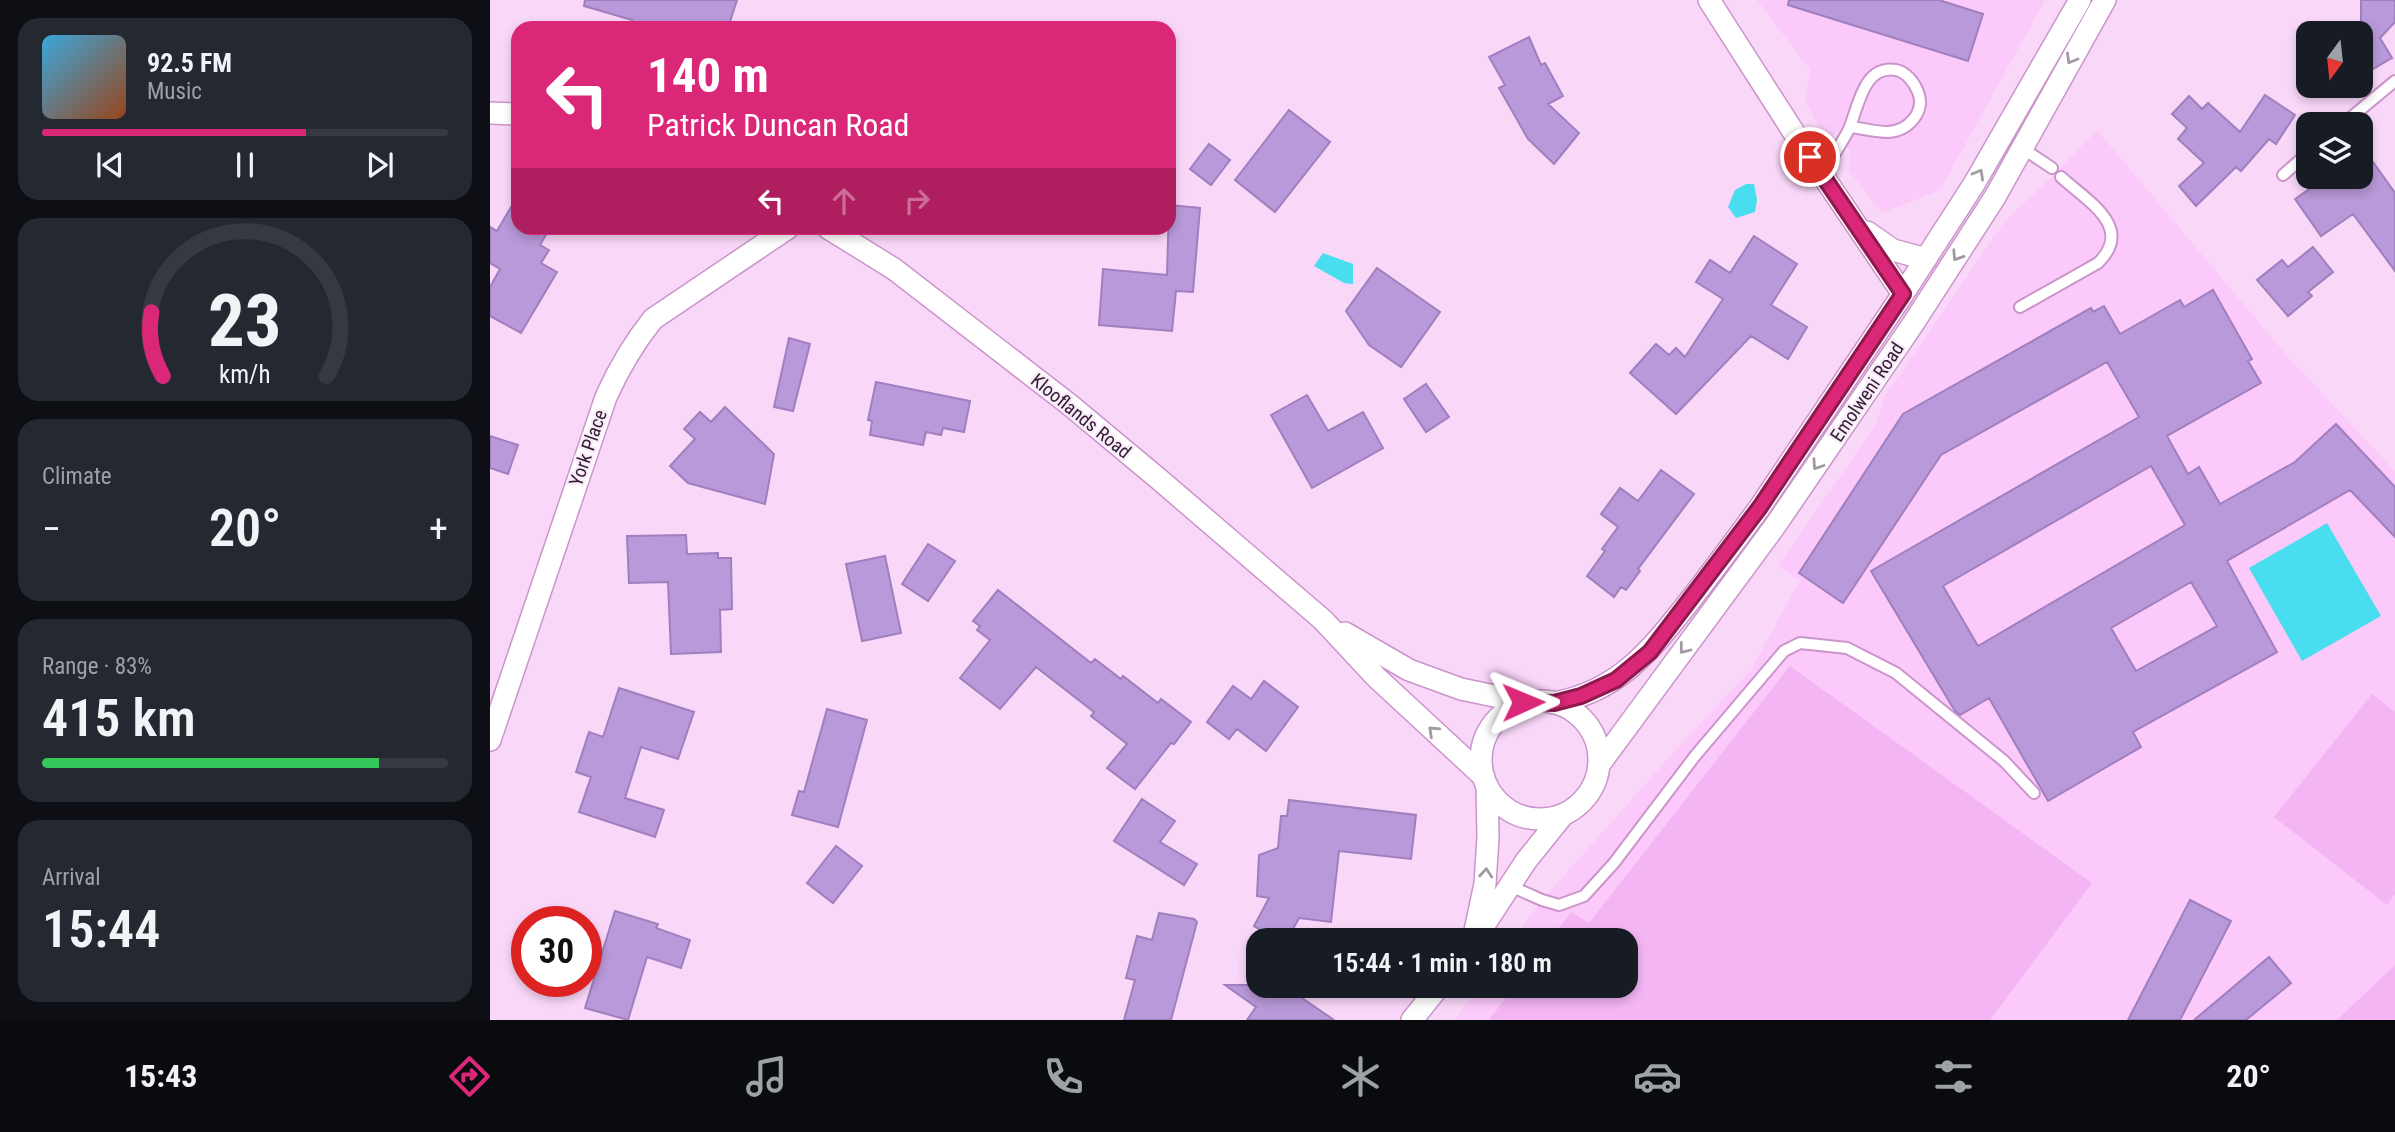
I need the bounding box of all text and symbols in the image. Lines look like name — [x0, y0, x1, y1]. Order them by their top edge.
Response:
north arrow — [2296, 21, 2373, 98]
map controls — [2296, 21, 2373, 189]
text: 140 m — [647, 47, 769, 104]
text: 92.5 FM — [147, 48, 232, 78]
icon: left — [532, 49, 623, 140]
one-way arrow — [2067, 52, 2080, 65]
text: Music — [147, 78, 202, 105]
text: Patrick Duncan Road — [647, 106, 909, 144]
button: layers — [2296, 112, 2373, 189]
pin — [1780, 127, 1840, 187]
icon: arrive — [1791, 138, 1829, 176]
icon: previous — [91, 146, 129, 184]
icon: pause — [226, 146, 264, 184]
icon: next — [361, 146, 399, 184]
one-way arrow — [1971, 169, 1984, 182]
icon: left — [752, 182, 790, 220]
icon: ahead — [825, 182, 863, 220]
icon: right — [898, 182, 936, 220]
one-way arrow — [1952, 248, 1965, 261]
text: 23 — [208, 278, 282, 364]
street label: Emolweni Road — [1825, 338, 1909, 446]
text: km/h — [219, 359, 271, 388]
street label: Klooflands Road — [1026, 369, 1136, 463]
street label: York Place — [564, 407, 612, 489]
one-way arrow — [1813, 457, 1825, 470]
text: Climate — [42, 463, 112, 490]
text: 20° — [209, 498, 281, 559]
text: − — [42, 507, 61, 551]
text: + — [429, 507, 448, 551]
one-way arrow — [1679, 642, 1692, 654]
text: Range · 83% — [42, 653, 152, 680]
position arrow — [1486, 665, 1560, 739]
text: 415 km — [42, 688, 196, 749]
one-way arrow — [1428, 727, 1441, 739]
text: Arrival — [42, 864, 101, 891]
one-way arrow — [1478, 867, 1493, 878]
text: 15:44 — [42, 899, 160, 960]
speed limit sign: 30 — [511, 906, 602, 997]
text: 15:44 · 1 min · 180 m — [1332, 948, 1552, 978]
icon: directions — [445, 1052, 494, 1101]
icon: music — [742, 1052, 791, 1101]
icon: phone — [1039, 1052, 1088, 1101]
icon: climate — [1336, 1052, 1385, 1101]
icon: car — [1633, 1052, 1682, 1101]
icon: filters — [1929, 1052, 1978, 1101]
text: 15:43 — [124, 1057, 197, 1095]
text: 20° — [2226, 1057, 2271, 1095]

